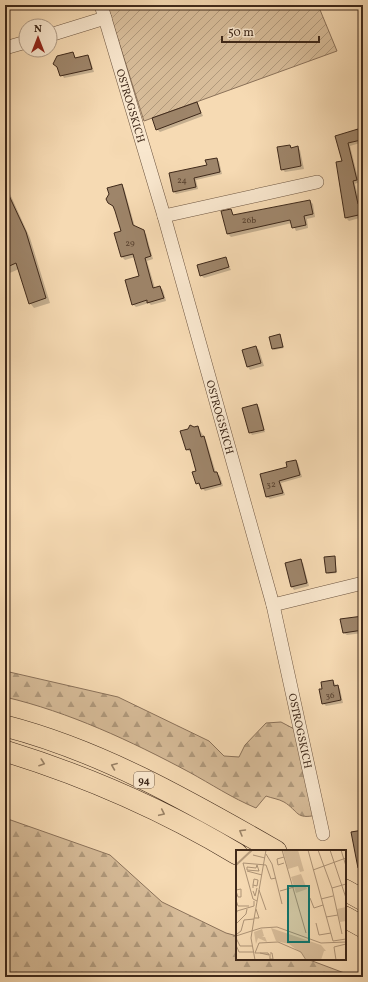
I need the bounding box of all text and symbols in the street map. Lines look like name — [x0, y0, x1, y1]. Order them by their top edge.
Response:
north arrow — [18, 18, 58, 58]
scale bar — [222, 18, 319, 44]
text: N — [34, 22, 42, 37]
text: 50 m — [228, 25, 254, 41]
street label: OSTROGSKICH — [111, 67, 148, 145]
house number: 24 — [177, 174, 187, 187]
house number: 26b — [242, 214, 256, 227]
house number: 29 — [125, 237, 135, 250]
street label: OSTROGSKICH — [201, 379, 236, 456]
house number: 32 — [266, 478, 276, 491]
house number: 36 — [325, 689, 335, 702]
street label: OSTROGSKICH — [284, 692, 314, 770]
one-way arrow — [39, 758, 46, 767]
one-way arrow — [111, 762, 118, 770]
road number: 94 — [134, 772, 154, 788]
one-way arrow — [158, 808, 166, 816]
one-way arrow — [239, 829, 246, 836]
inset map — [236, 850, 346, 960]

